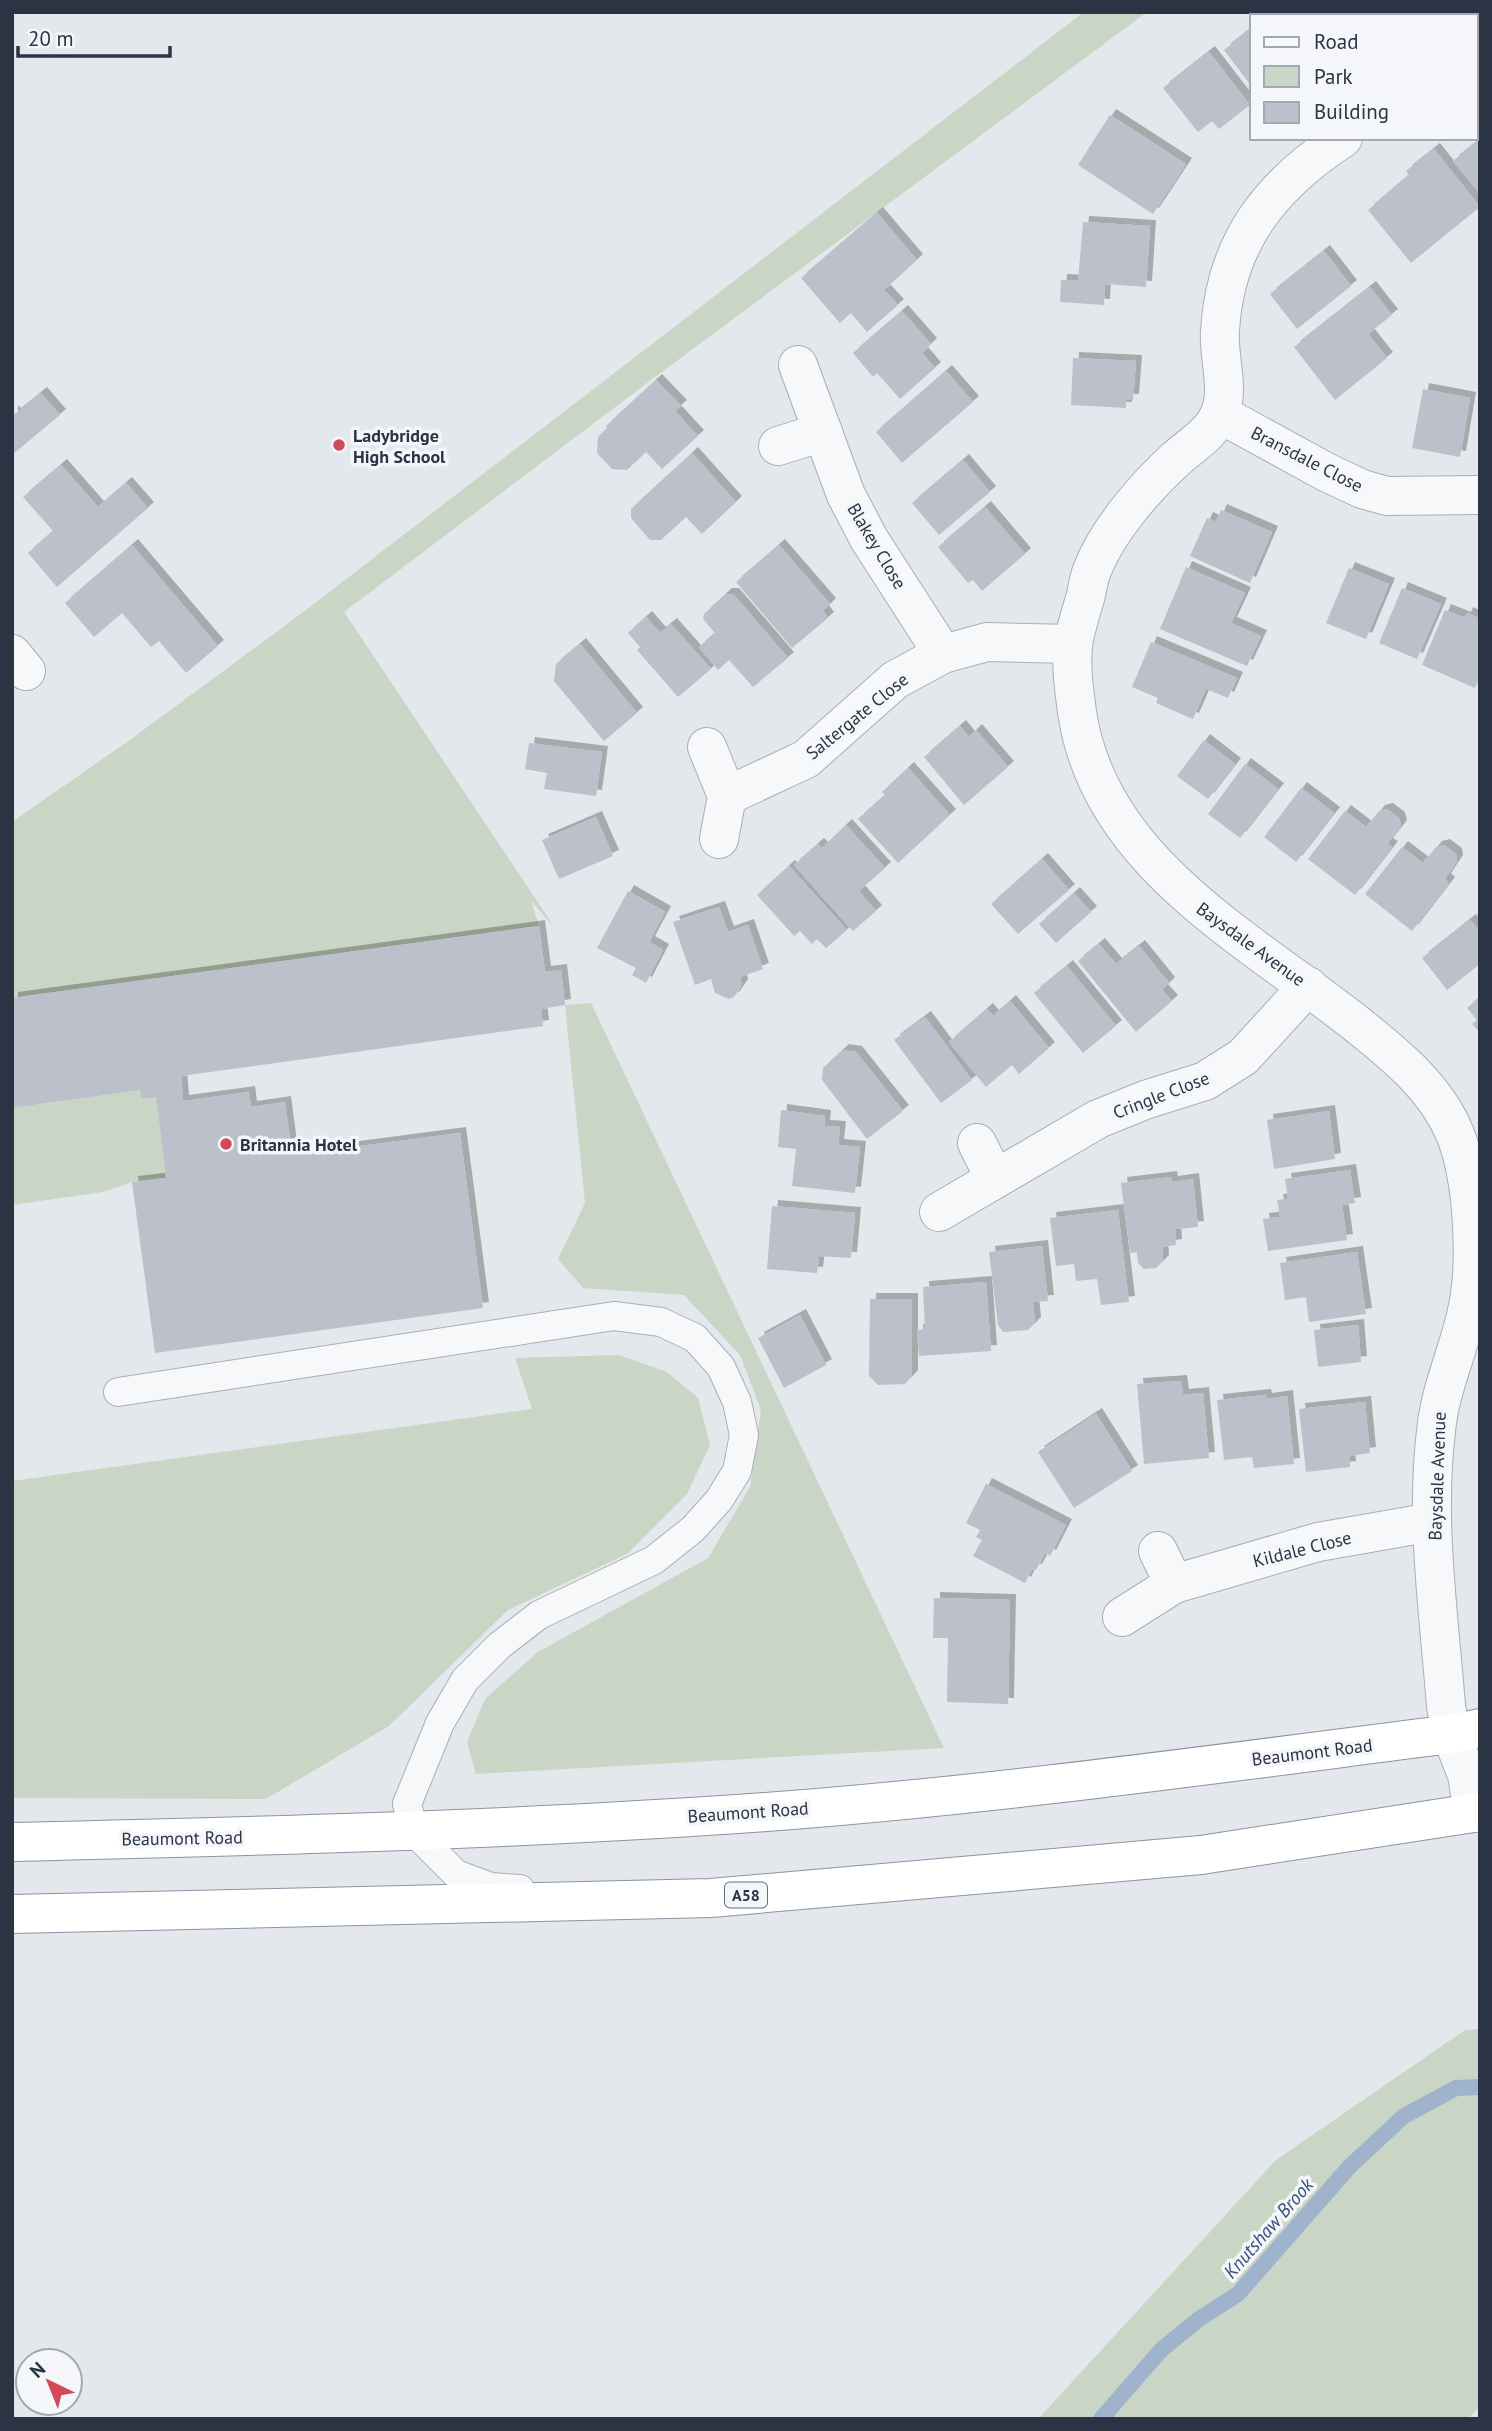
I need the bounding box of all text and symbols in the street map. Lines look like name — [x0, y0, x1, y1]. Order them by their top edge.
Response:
scale bar — [18, 14, 170, 58]
legend — [1250, 14, 1478, 140]
text: 20 m — [28, 25, 74, 52]
text: Road — [1314, 28, 1358, 55]
text: Park — [1314, 63, 1353, 90]
text: Building — [1314, 98, 1389, 125]
street label: Bransdale Close — [1247, 421, 1367, 497]
place label: Ladybridge High School — [353, 424, 446, 468]
marker: Ladybridge High School — [331, 437, 347, 453]
street label: Blakey Close — [842, 499, 912, 593]
street label: Saltergate Close — [801, 668, 913, 764]
street label: Baysdale Avenue — [1192, 897, 1310, 991]
street label: Cringle Close — [1109, 1066, 1213, 1124]
place label: Britannia Hotel — [240, 1133, 358, 1156]
marker: Britannia Hotel — [218, 1136, 234, 1152]
street label: Baysdale Avenue — [1423, 1411, 1451, 1541]
street label: Kildale Close — [1250, 1526, 1354, 1572]
street label: Beaumont Road — [1250, 1733, 1374, 1771]
street label: Beaumont Road — [687, 1796, 809, 1828]
street label: Beaumont Road — [121, 1825, 243, 1851]
road number: A58 — [725, 1882, 767, 1908]
water label: Knutshaw Brook — [1218, 2172, 1319, 2283]
north arrow — [14, 2347, 84, 2417]
text: N — [25, 2357, 50, 2383]

